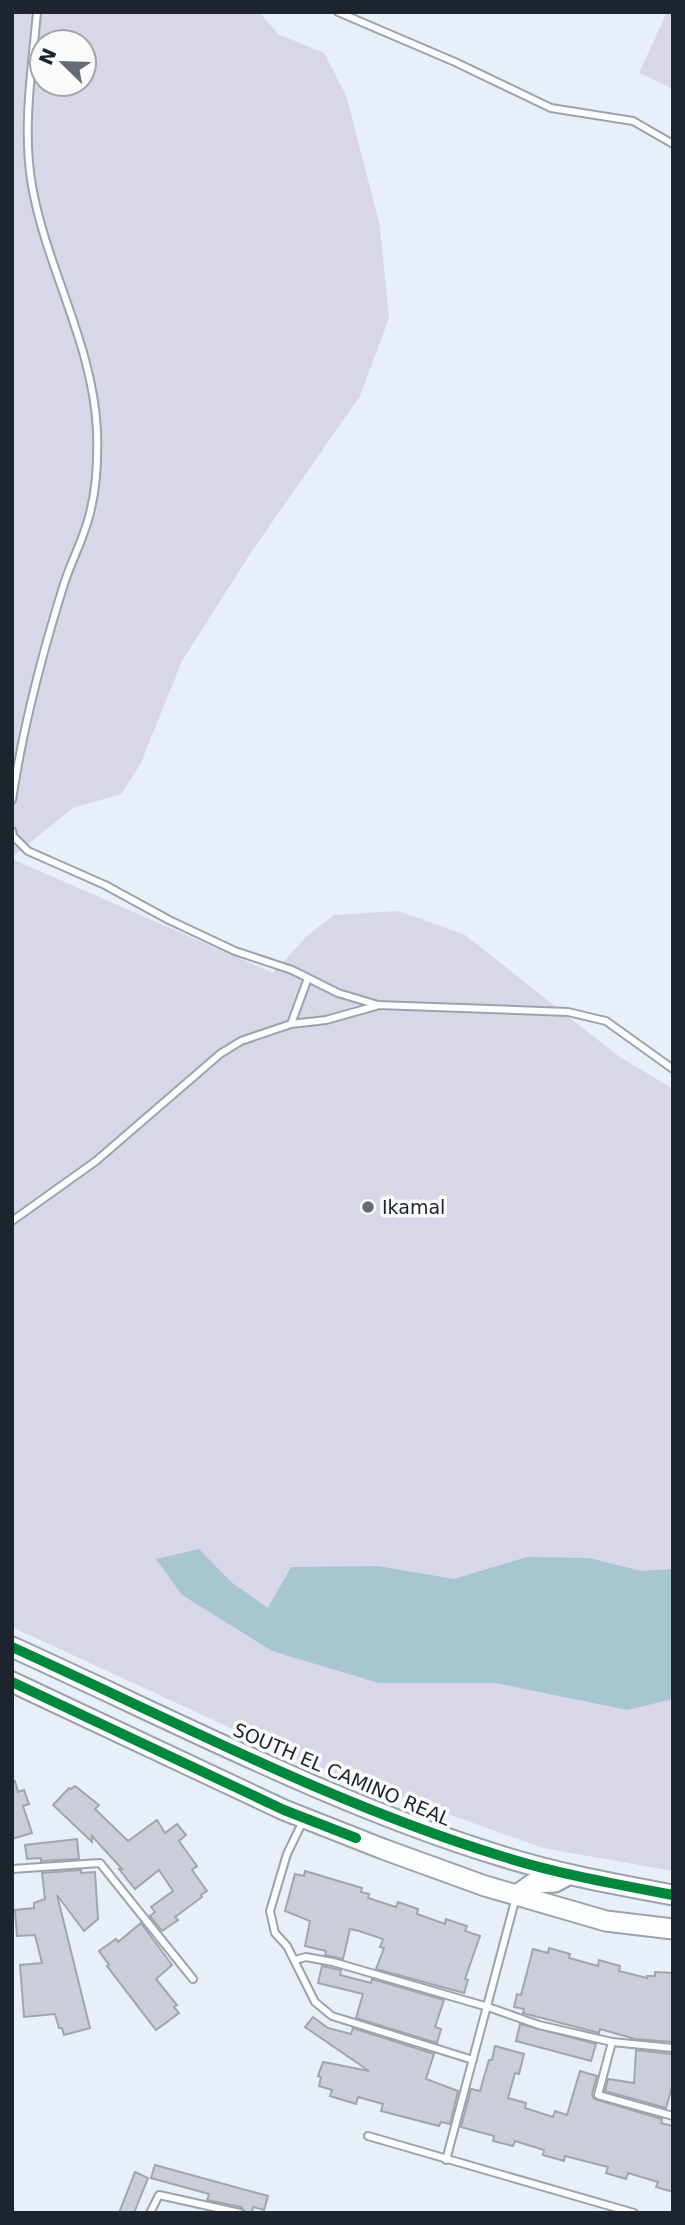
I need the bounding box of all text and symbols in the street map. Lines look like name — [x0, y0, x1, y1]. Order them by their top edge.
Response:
north arrow — [28, 28, 98, 98]
text: N — [34, 45, 61, 68]
place label: Ikamal — [382, 1196, 445, 1218]
marker: Ikamal — [360, 1199, 376, 1215]
street label: SOUTH EL CAMINO REAL — [230, 1718, 454, 1830]

